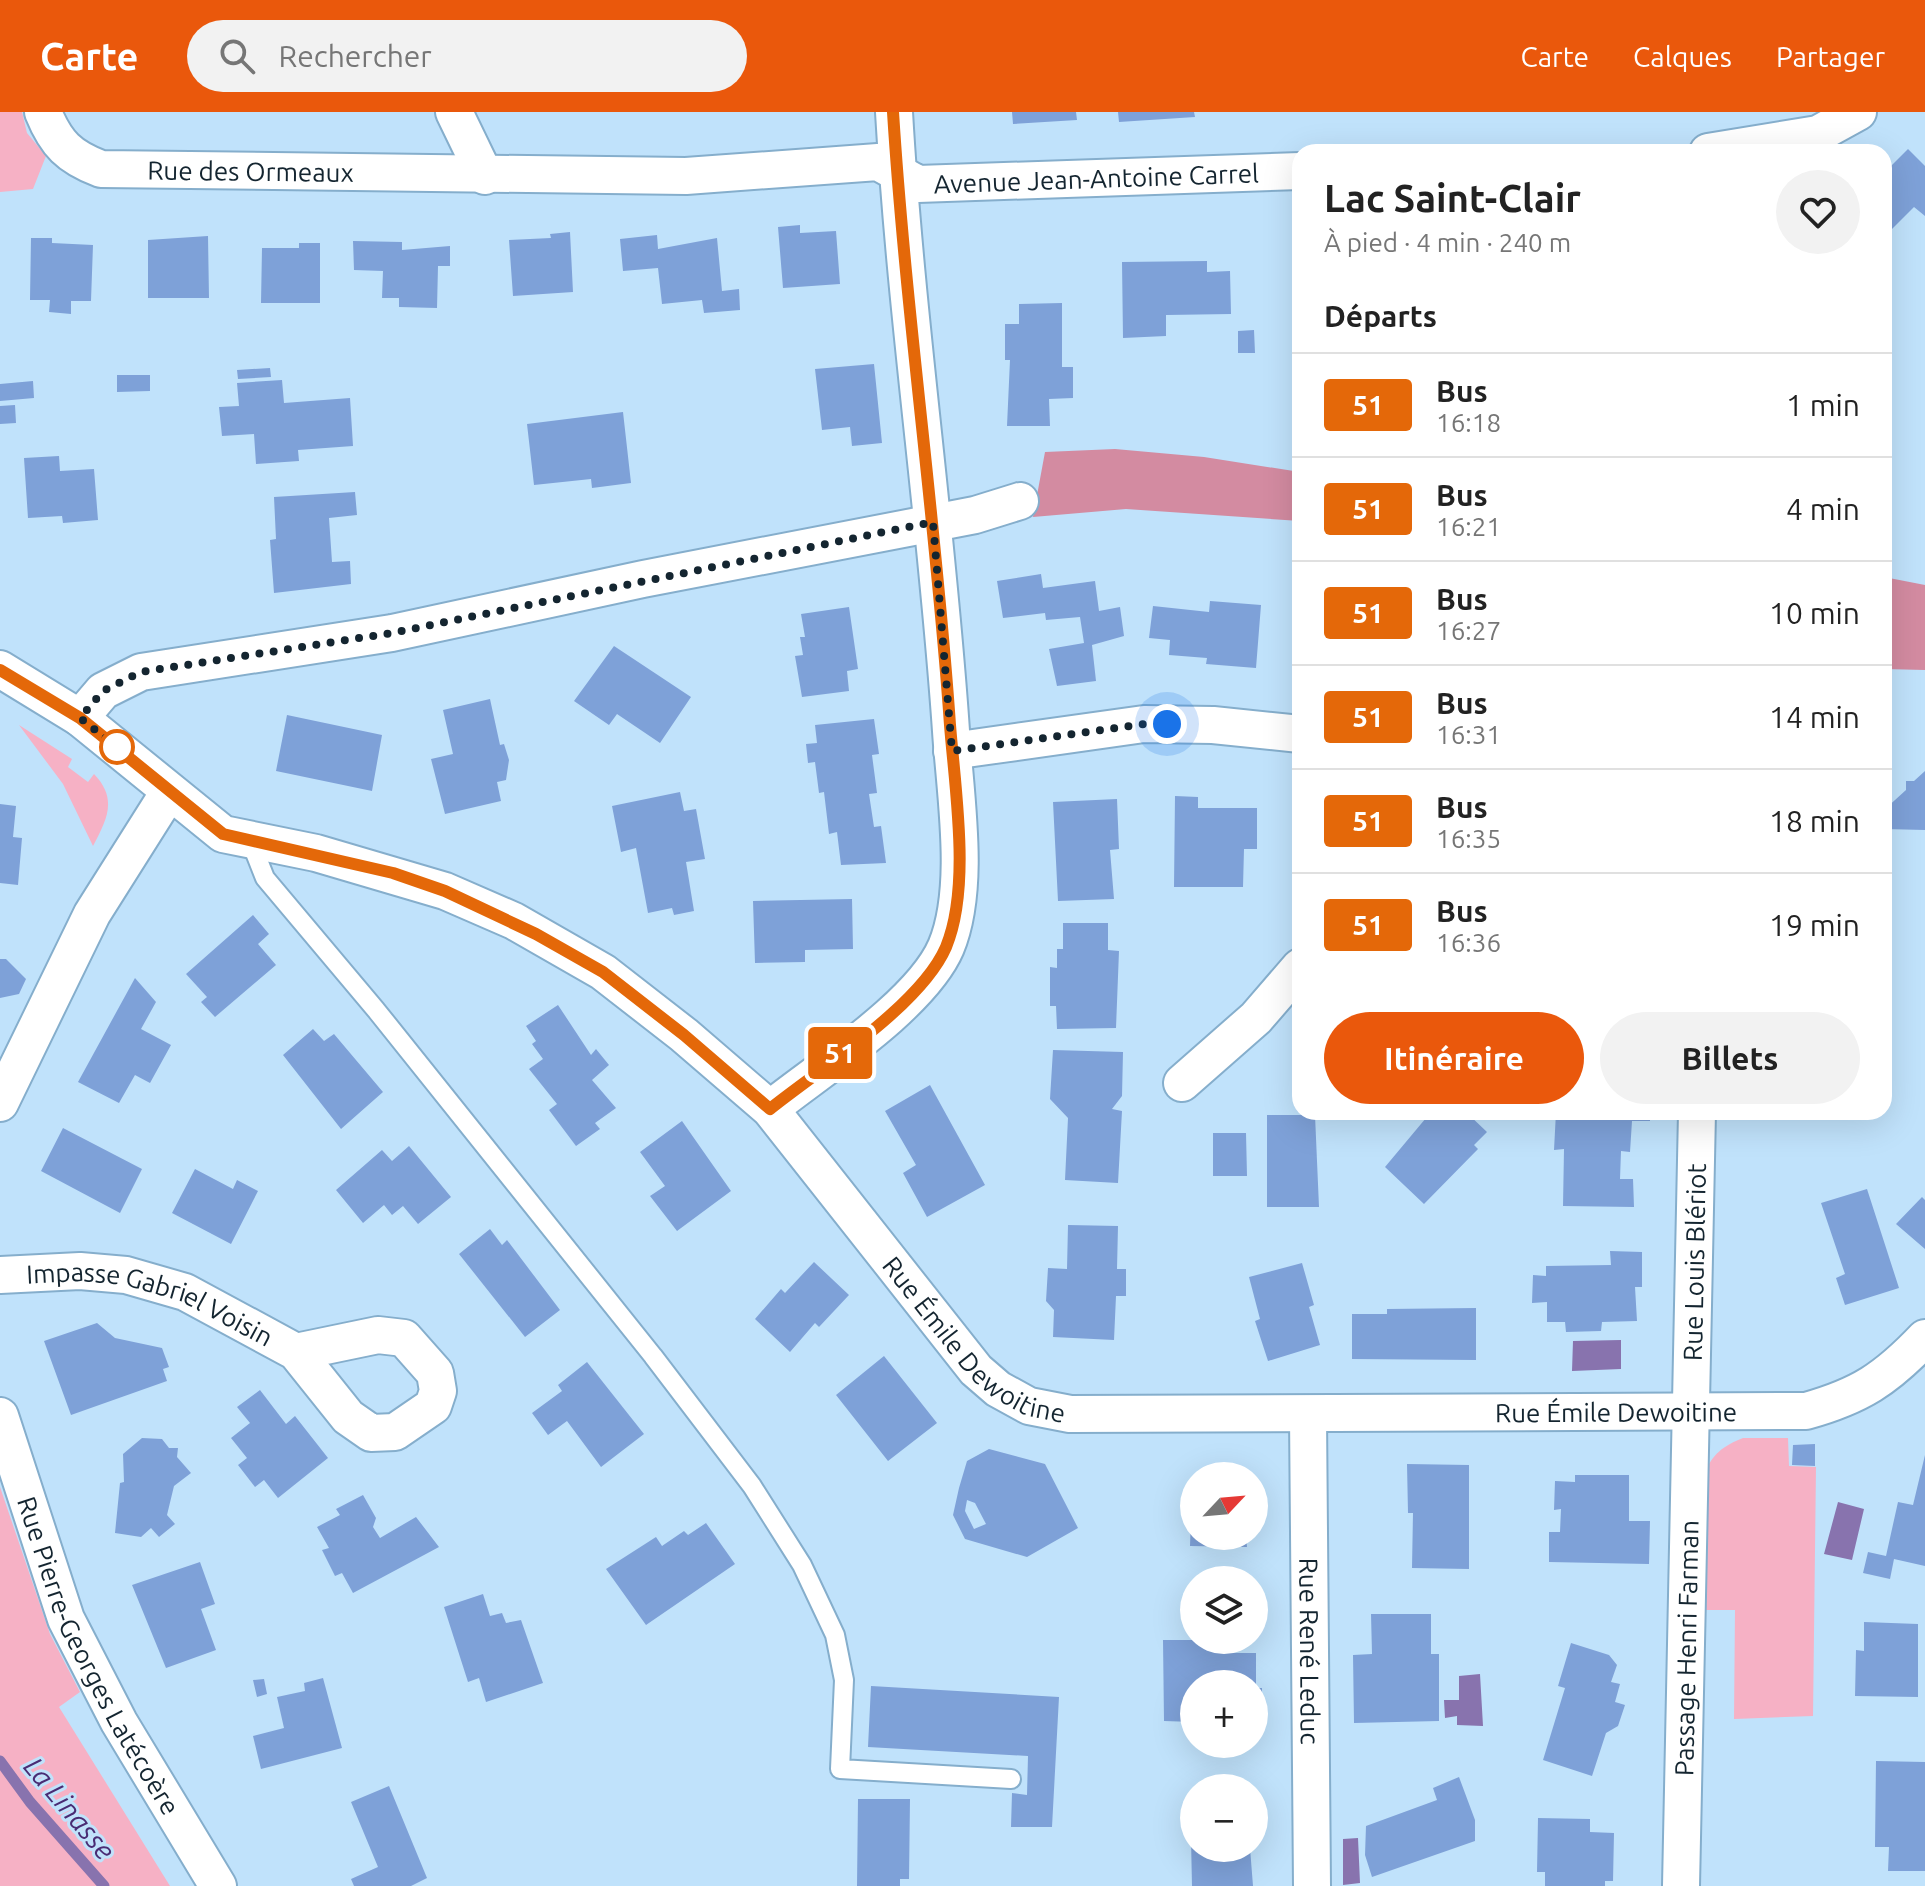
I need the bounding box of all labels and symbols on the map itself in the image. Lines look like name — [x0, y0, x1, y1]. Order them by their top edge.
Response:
street label: Rue des Ormeaux — [147, 155, 354, 187]
street label: Avenue Jean-Antoine Carrel — [933, 158, 1259, 198]
your location — [1147, 704, 1187, 744]
unlabelled marker — [100, 730, 134, 764]
line badge: 51 — [804, 1027, 876, 1079]
street label: Rue Louis Blériot — [1677, 1163, 1710, 1361]
street label: Rue Émile Dewoitine — [877, 1251, 1068, 1427]
street label: Impasse Gabriel Voisin — [26, 1256, 278, 1351]
street label: Rue Émile Dewoitine — [1495, 1396, 1737, 1427]
north arrow — [1180, 1462, 1268, 1550]
street label: Rue Pierre-Georges Latécoère — [13, 1493, 186, 1820]
street label: Passage Henri Farman — [1669, 1520, 1703, 1776]
street label: Rue René Leduc — [1295, 1557, 1325, 1745]
water label: La Linasse — [18, 1751, 122, 1865]

